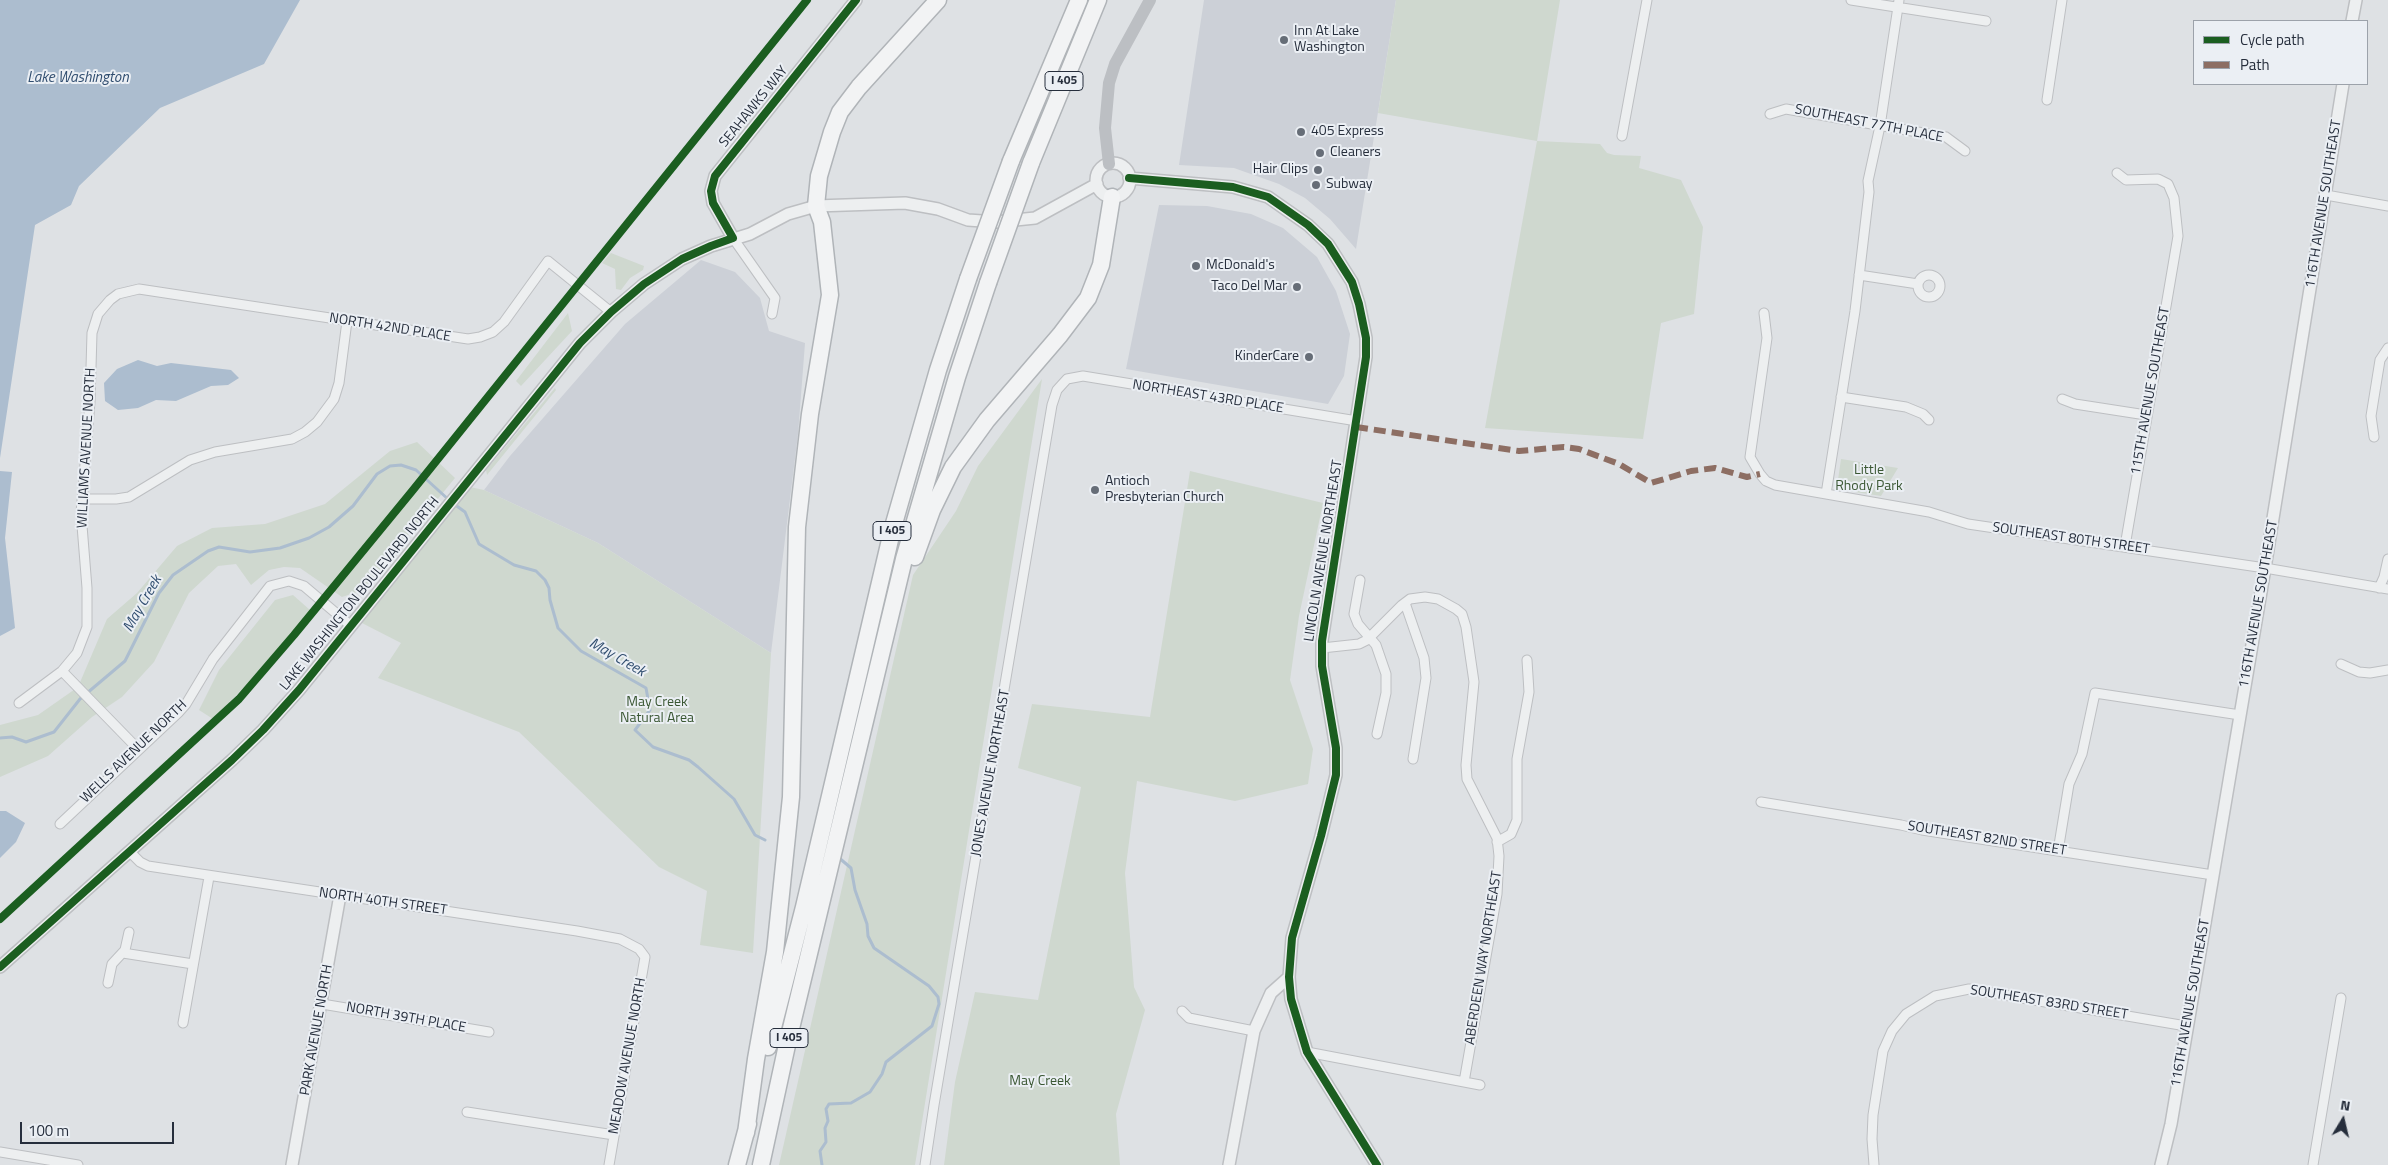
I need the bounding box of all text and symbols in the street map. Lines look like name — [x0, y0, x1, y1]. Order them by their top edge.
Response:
legend — [2193, 20, 2368, 85]
place label: Inn At Lake Washington — [1294, 24, 1365, 56]
text: Cycle path — [2240, 28, 2305, 51]
marker: Inn At Lake Washington — [1278, 34, 1290, 46]
text: Path — [2240, 53, 2270, 76]
street label: SEAHAWKS WAY — [716, 63, 792, 151]
water label: Lake Washington — [27, 69, 129, 87]
road number: I 405 — [1045, 72, 1083, 90]
street label: SOUTHEAST 77TH PLACE — [1793, 101, 1945, 147]
street label: 116TH AVENUE SOUTHEAST — [2302, 119, 2346, 289]
place label: 405 Express — [1311, 124, 1384, 140]
marker: 405 Express — [1295, 126, 1307, 138]
place label: Cleaners — [1330, 145, 1381, 161]
marker: Cleaners — [1314, 147, 1326, 159]
place label: Hair Clips — [1253, 162, 1308, 178]
marker: Hair Clips — [1312, 164, 1324, 176]
place label: Subway — [1326, 177, 1373, 193]
marker: Subway — [1310, 179, 1322, 191]
place label: McDonald's — [1206, 258, 1275, 274]
marker: McDonald's — [1190, 260, 1202, 272]
place label: Taco Del Mar — [1211, 279, 1287, 295]
marker: Taco Del Mar — [1291, 281, 1303, 293]
street label: 115TH AVENUE SOUTHEAST — [2128, 306, 2174, 476]
street label: NORTH 42ND PLACE — [328, 310, 452, 346]
place label: KinderCare — [1235, 349, 1299, 365]
marker: KinderCare — [1303, 351, 1315, 363]
street label: WILLIAMS AVENUE NORTH — [74, 367, 100, 529]
street label: NORTHEAST 43RD PLACE — [1131, 377, 1285, 417]
street label: LINCOLN AVENUE NORTHEAST — [1301, 459, 1347, 643]
park label: Little Rhody Park — [1835, 463, 1903, 496]
place label: Antioch Presbyterian Church — [1105, 474, 1224, 507]
marker: Antioch Presbyterian Church — [1089, 484, 1101, 496]
street label: LAKE WASHINGTON BOULEVARD NORTH — [277, 494, 443, 694]
street label: 116TH AVENUE SOUTHEAST — [2236, 519, 2282, 689]
street label: SOUTHEAST 80TH STREET — [1991, 520, 2151, 558]
road number: I 405 — [873, 522, 911, 540]
water label: May Creek — [120, 573, 166, 635]
water label: May Creek — [586, 635, 648, 681]
street label: JONES AVENUE NORTHEAST — [968, 688, 1014, 858]
park label: May Creek Natural Area — [620, 695, 694, 728]
street label: WELLS AVENUE NORTH — [77, 697, 191, 807]
street label: SOUTHEAST 82ND STREET — [1906, 818, 2068, 860]
street label: ABERDEEN WAY NORTHEAST — [1462, 870, 1506, 1046]
street label: NORTH 40TH STREET — [318, 885, 448, 919]
street label: 116TH AVENUE SOUTHEAST — [2168, 918, 2214, 1088]
street label: PARK AVENUE NORTH — [297, 963, 337, 1097]
street label: MEADOW AVENUE NORTH — [606, 976, 650, 1136]
street label: SOUTHEAST 83RD STREET — [1969, 982, 2129, 1024]
street label: NORTH 39TH PLACE — [345, 999, 467, 1037]
road number: I 405 — [770, 1028, 808, 1048]
park label: May Creek — [1009, 1074, 1071, 1090]
text: N — [2339, 1094, 2352, 1116]
north arrow — [2318, 1095, 2368, 1145]
scale bar — [22, 1112, 176, 1144]
text: 100 m — [28, 1119, 69, 1142]

